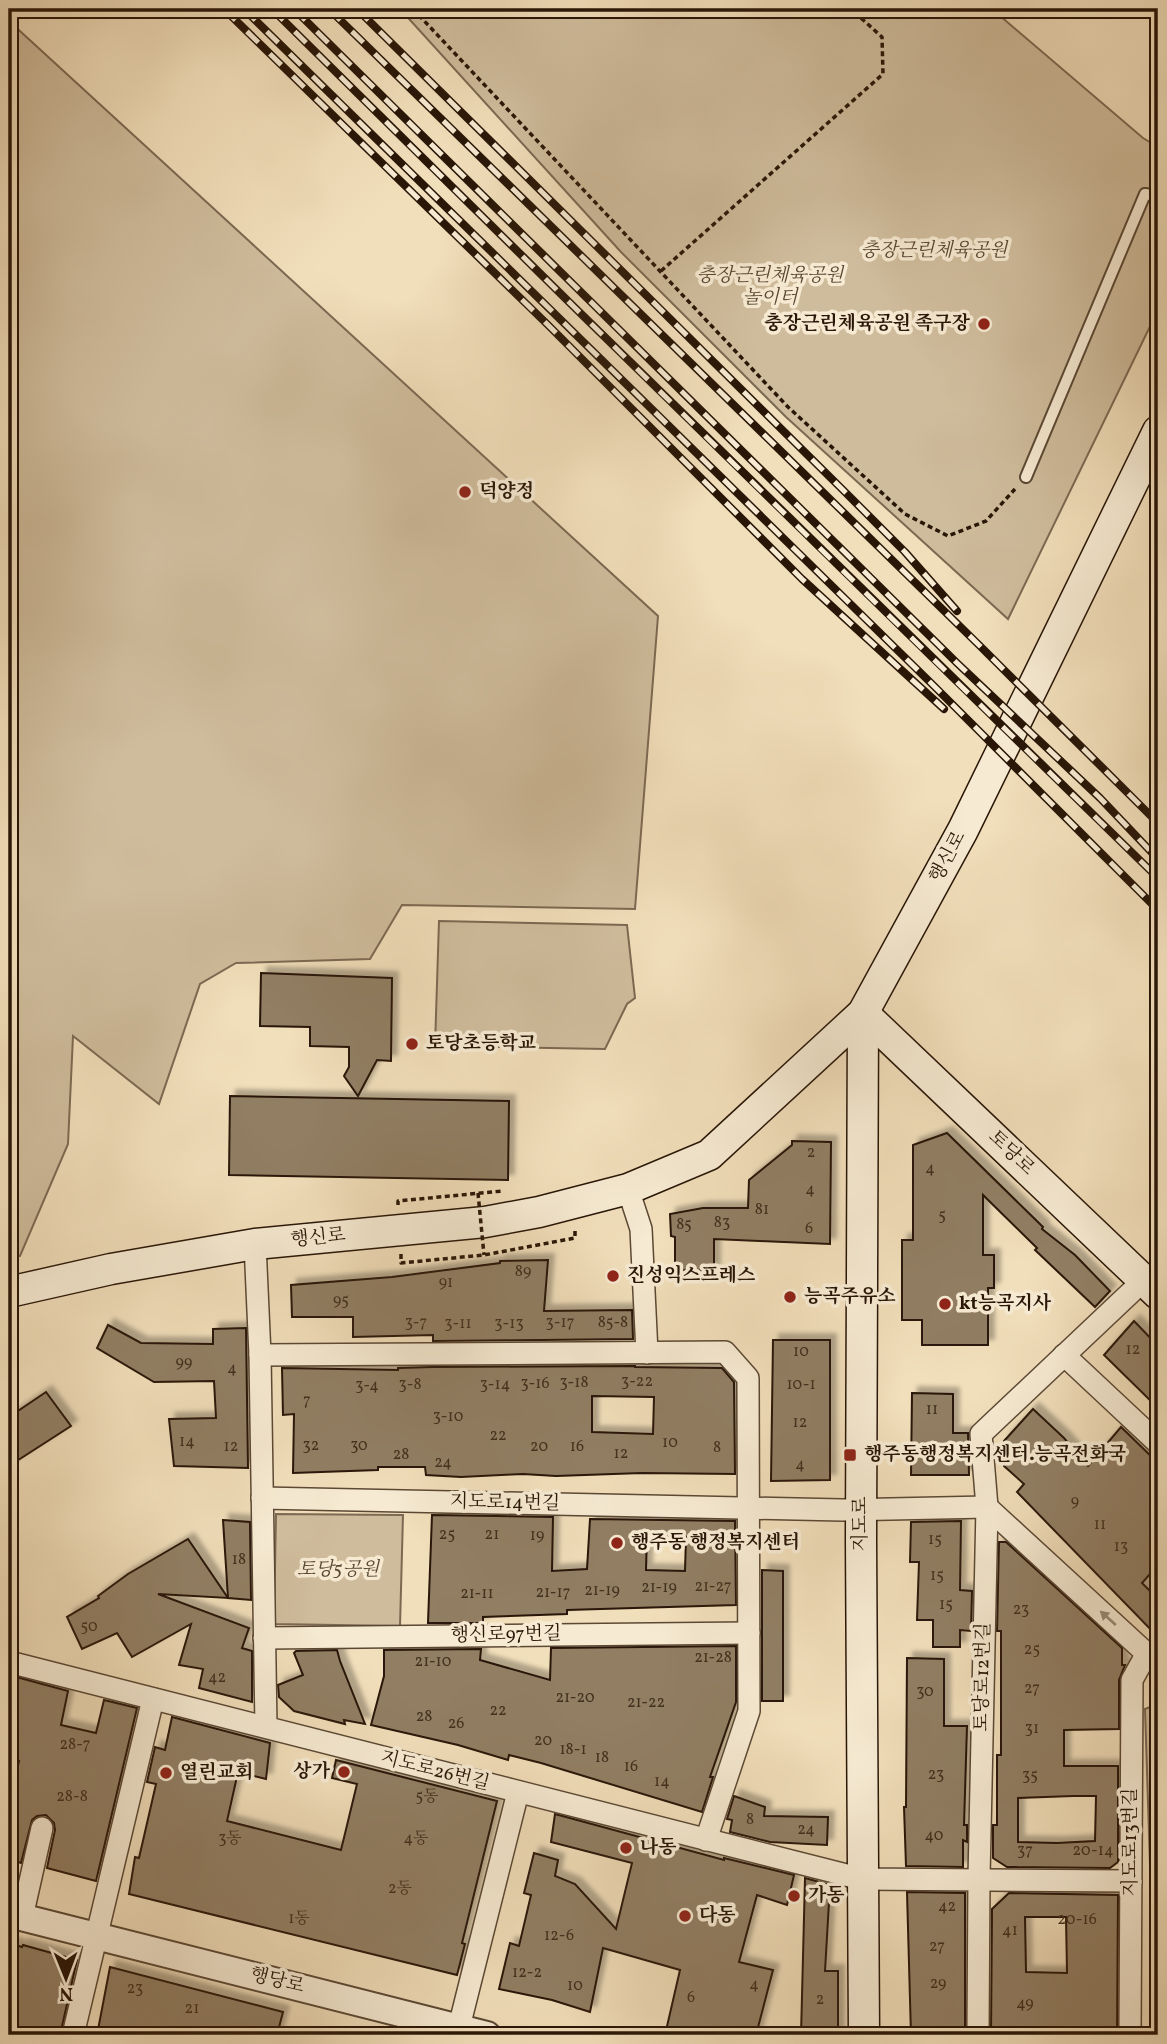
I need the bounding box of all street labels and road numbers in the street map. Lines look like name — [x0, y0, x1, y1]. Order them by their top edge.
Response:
street label: 행신로 — [924, 827, 972, 887]
street label: 토당로 — [982, 1125, 1040, 1181]
street label: 행신로 — [289, 1222, 347, 1254]
street label: 지도로14번길 — [450, 1489, 560, 1517]
street label: 지도로 — [848, 1496, 874, 1552]
street label: 행신로97번길 — [450, 1621, 562, 1649]
street label: 토당로12번길 — [969, 1622, 997, 1732]
street label: 지도로26번길 — [378, 1745, 492, 1797]
street label: 지도로13번길 — [1118, 1788, 1144, 1896]
street label: 행당로 — [247, 1962, 307, 2000]

